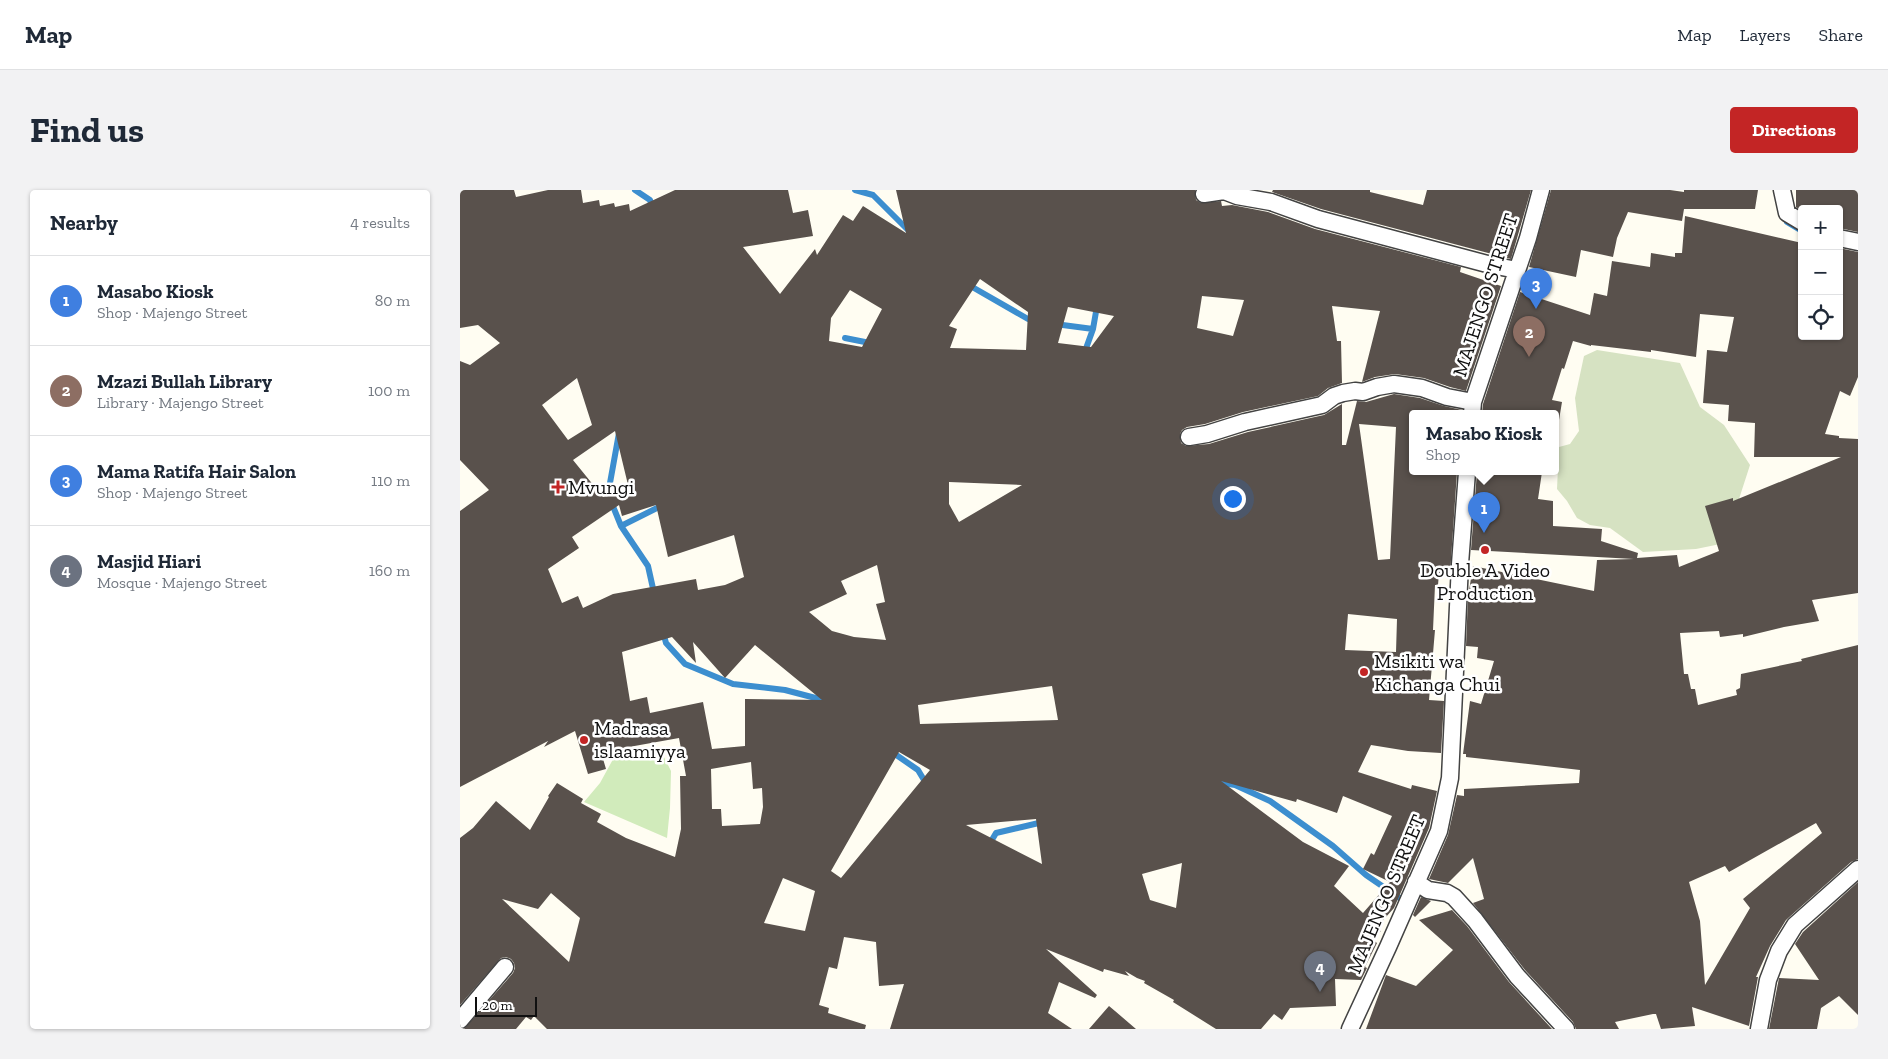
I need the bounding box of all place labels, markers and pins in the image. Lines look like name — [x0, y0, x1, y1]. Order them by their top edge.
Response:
pin: 3 — [1520, 268, 1552, 309]
pin: 2 — [1513, 316, 1545, 357]
place label: Mvungi — [568, 475, 635, 499]
marker: Mvungi — [552, 481, 564, 493]
pin: 1 — [1468, 492, 1500, 533]
marker: Double A Video Production — [1479, 544, 1491, 556]
place label: Double A Video Production — [1420, 558, 1550, 605]
place label: Msikiti wa Kichanga Chui — [1374, 649, 1500, 696]
marker: Msikiti wa Kichanga Chui — [1358, 666, 1370, 678]
place label: Madrasa islaamiyya — [594, 716, 686, 763]
marker: Madrasa islaamiyya — [578, 734, 590, 746]
pin: 4 — [1304, 951, 1336, 992]

